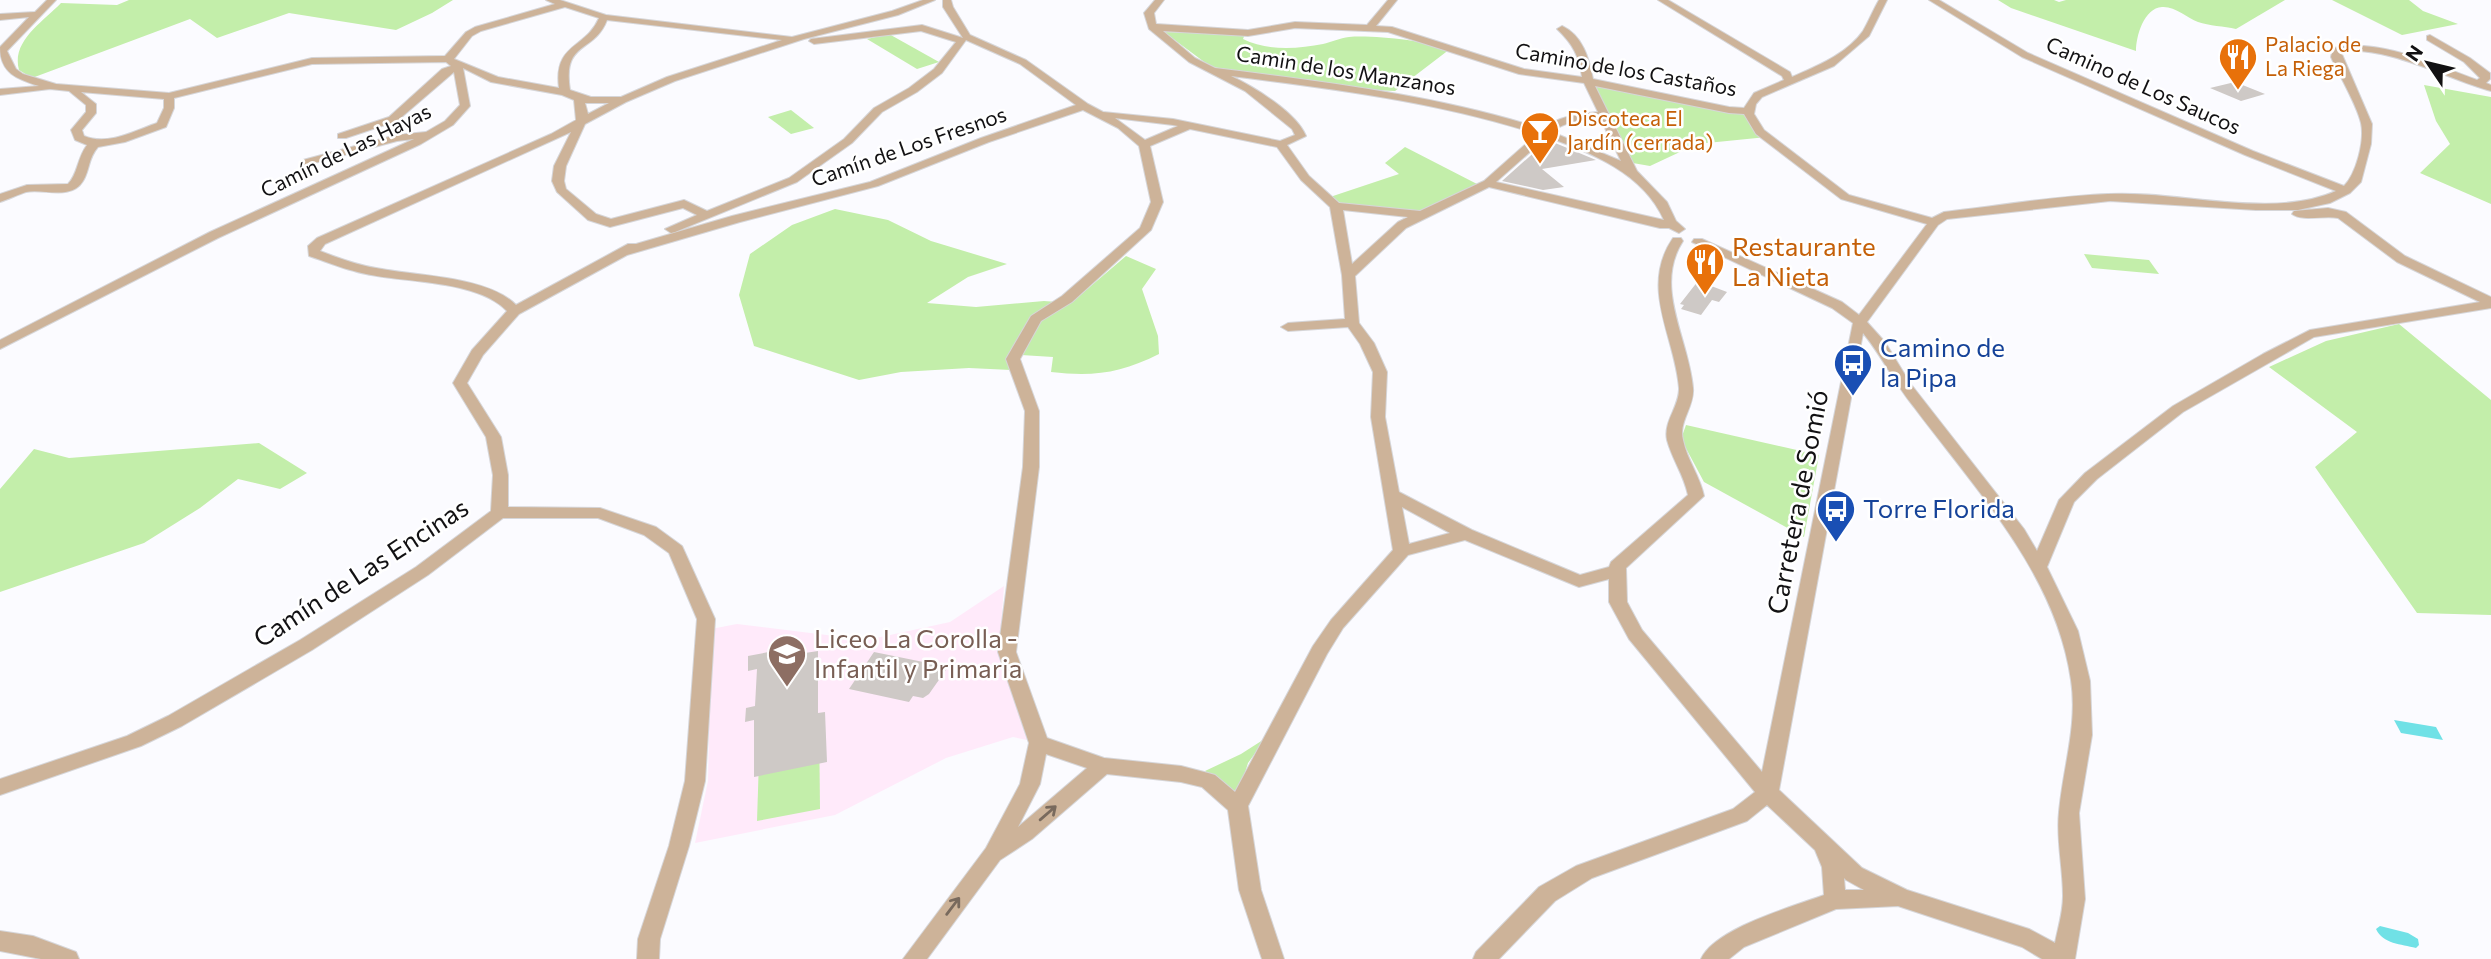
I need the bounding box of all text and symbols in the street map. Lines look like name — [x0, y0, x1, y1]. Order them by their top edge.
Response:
north arrow — [2393, 28, 2463, 98]
street label: Camino de Los Saucos — [2043, 30, 2245, 139]
place label: Palacio de La Riega — [2265, 31, 2361, 80]
restaurant icon: Palacio de La Riega — [2217, 36, 2259, 91]
street label: Camino de los Castaños — [1514, 37, 1739, 100]
street label: Camin de los Manzanos — [1235, 40, 1458, 99]
text: N — [2400, 41, 2427, 65]
street label: Camín de Las Hayas — [256, 98, 435, 202]
street label: Camín de Los Fresnos — [808, 100, 1009, 191]
place label: Discoteca El Jardín (cerrada) — [1567, 105, 1713, 154]
bar icon: Discoteca El Jardín (cerrada) — [1519, 110, 1561, 165]
place label: Restaurante La Nieta — [1732, 230, 1876, 291]
restaurant icon: Restaurante La Nieta — [1684, 241, 1726, 296]
place label: Camino de la Pipa — [1880, 331, 2005, 392]
bus stop icon: Camino de la Pipa — [1832, 342, 1874, 397]
street label: Carretera de Somió — [1760, 387, 1833, 616]
bus stop icon: Torre Florida — [1815, 488, 1857, 543]
street label: Camín de Las Encinas — [247, 491, 473, 653]
place label: Torre Florida — [1863, 492, 2015, 523]
place label: Liceo La Corolla - Infantil y Primaria — [814, 622, 1022, 683]
school or university icon: Liceo La Corolla - Infantil y Primaria — [766, 633, 808, 688]
one-way arrow — [1038, 805, 1056, 821]
one-way arrow — [945, 897, 960, 916]

